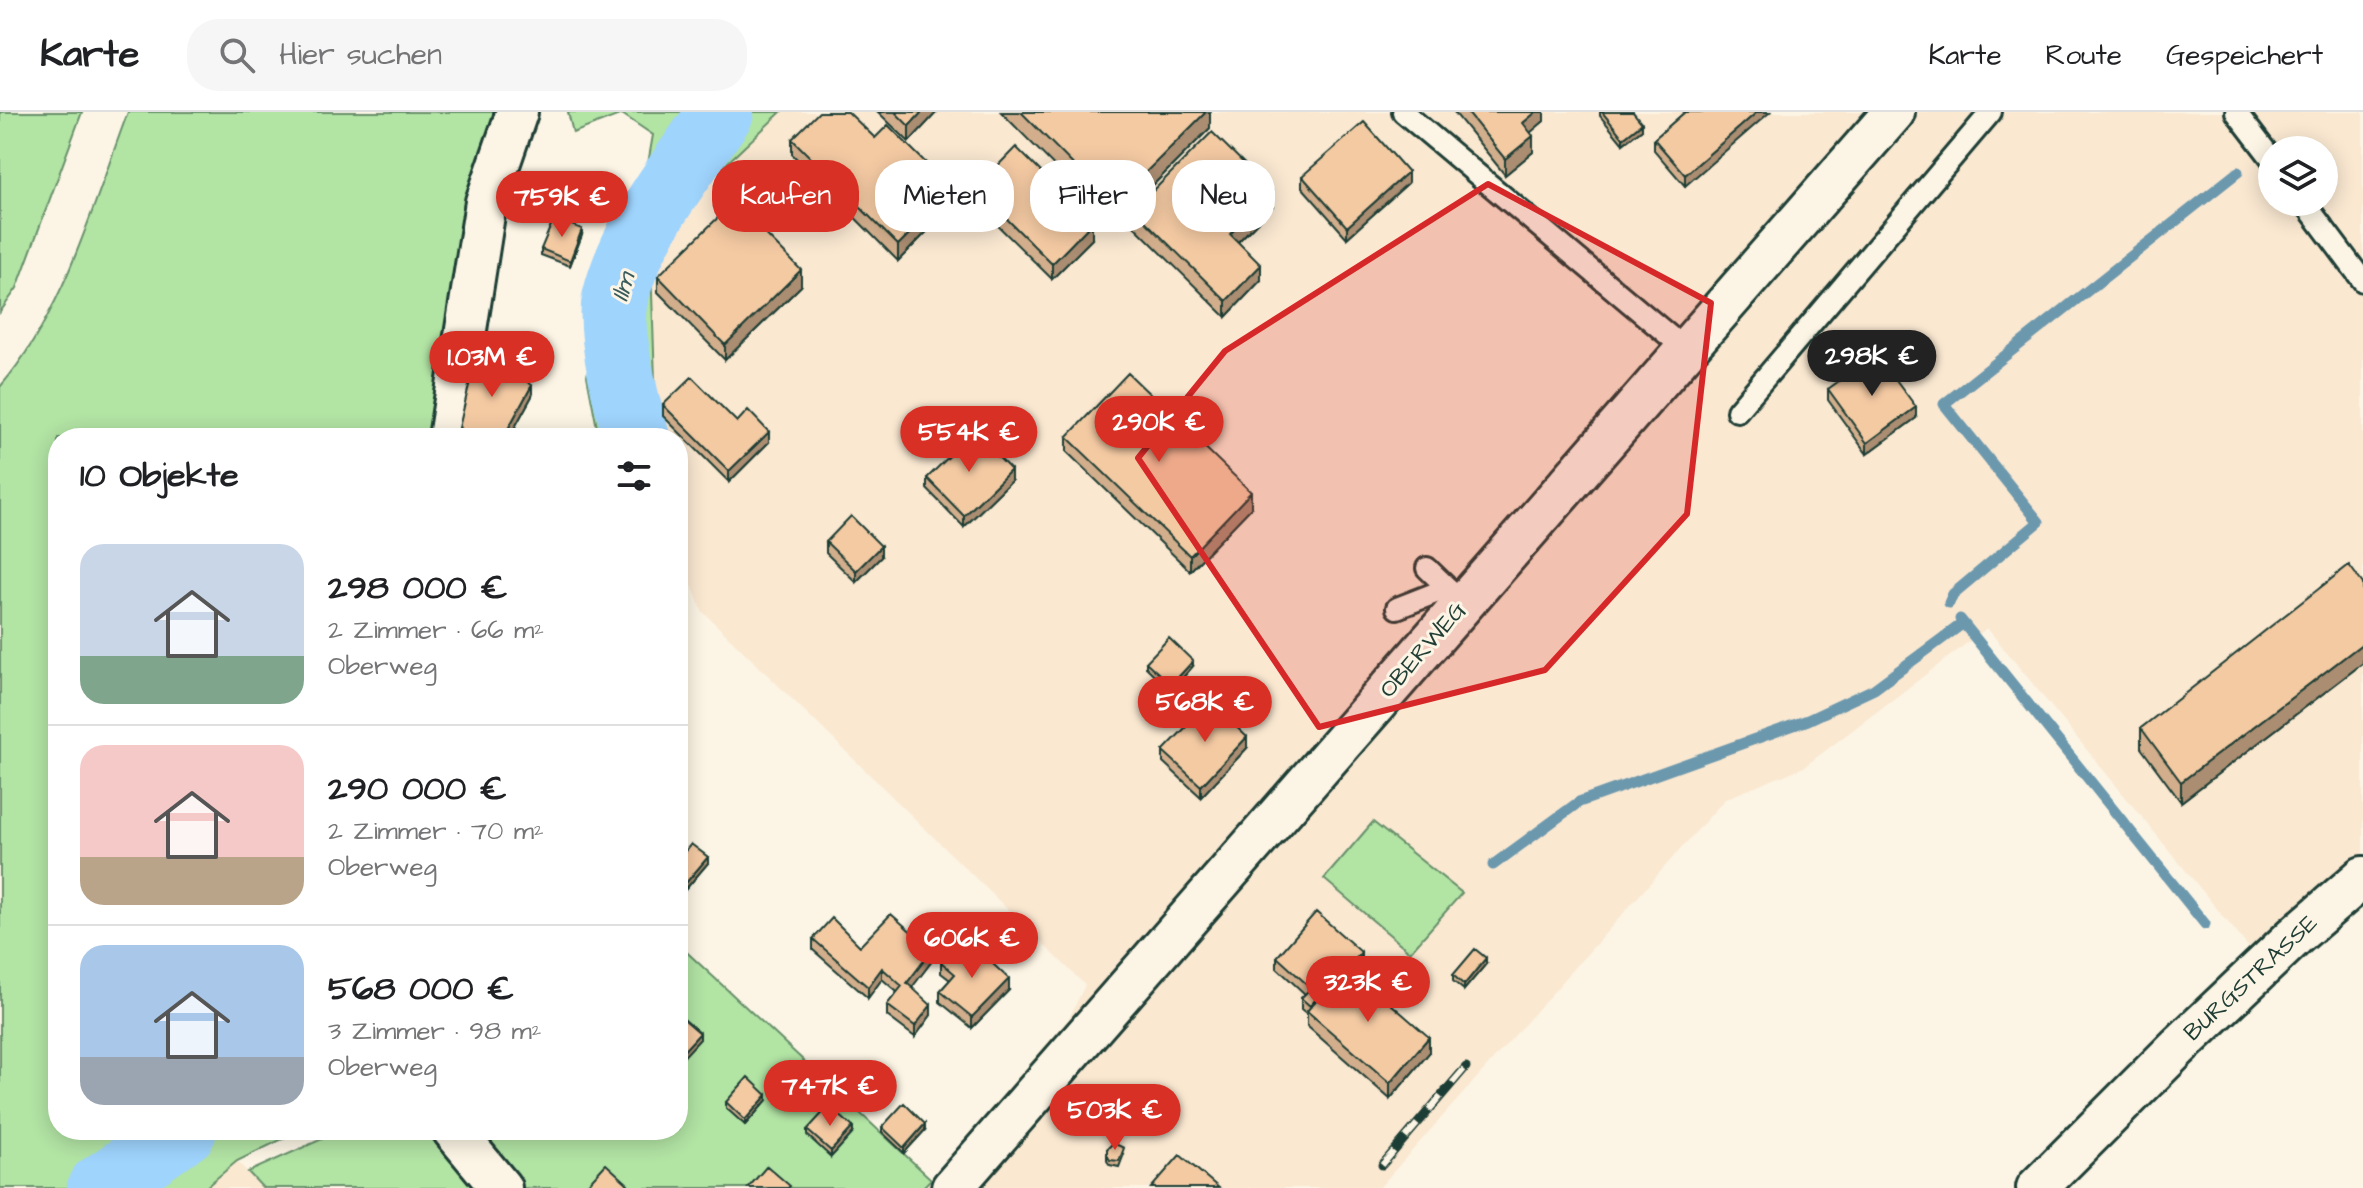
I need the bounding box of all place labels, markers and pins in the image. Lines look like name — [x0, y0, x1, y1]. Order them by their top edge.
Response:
pin: 759K € — [497, 171, 627, 239]
pin: 298K € — [1807, 330, 1937, 398]
pin: 1.03M € — [418, 331, 566, 399]
pin: 290K € — [1094, 396, 1224, 464]
pin: 554K € — [904, 406, 1034, 474]
pin: 568K € — [1140, 676, 1270, 744]
pin: 606K € — [907, 912, 1037, 980]
pin: 323K € — [1303, 956, 1433, 1024]
pin: 747K € — [765, 1060, 895, 1128]
pin: 503K € — [1050, 1084, 1180, 1152]

